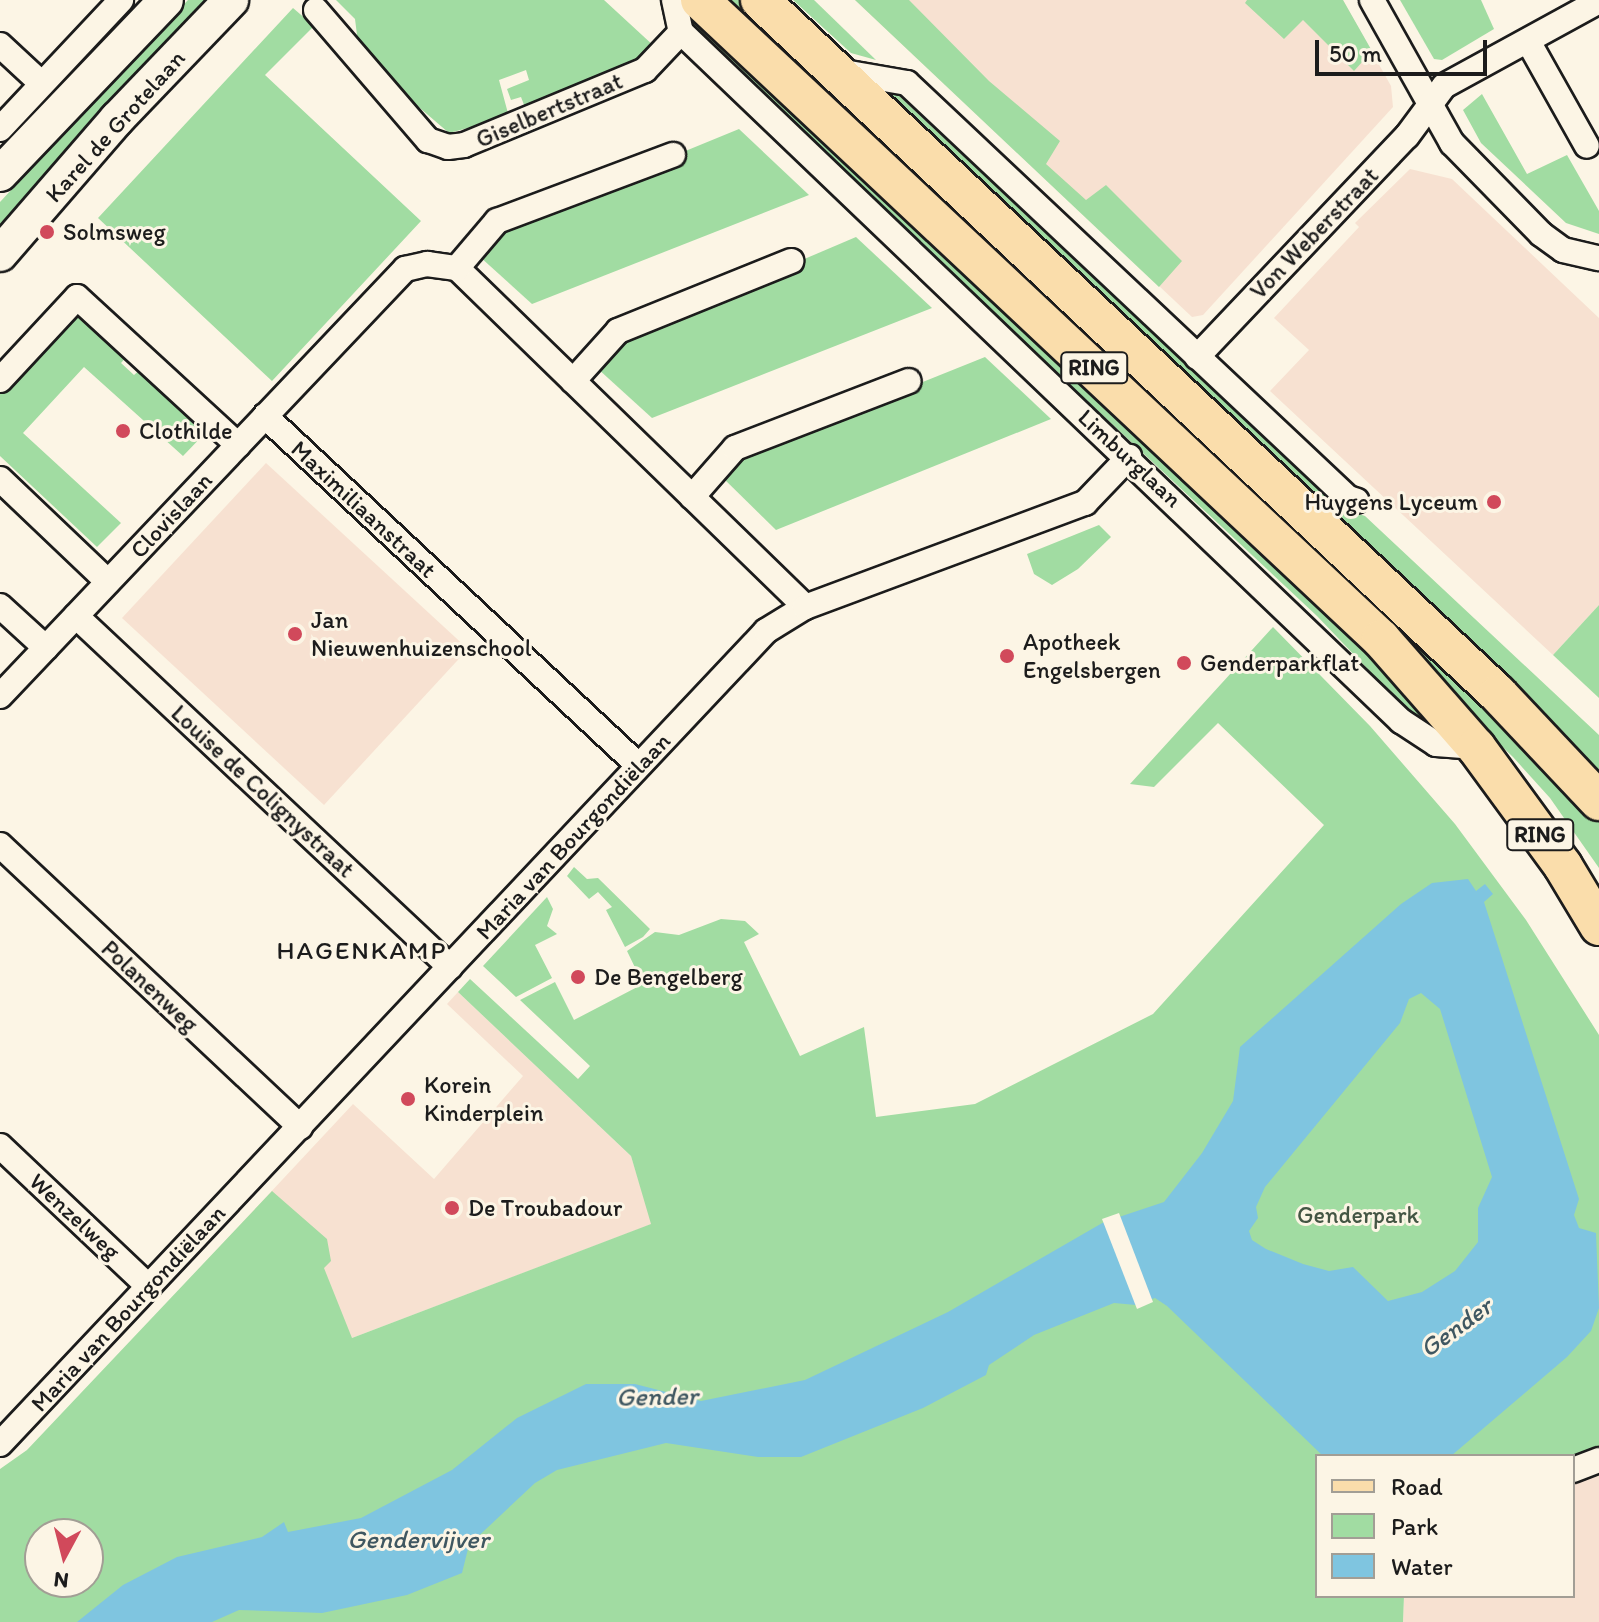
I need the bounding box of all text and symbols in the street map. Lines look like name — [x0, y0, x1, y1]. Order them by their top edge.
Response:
scale bar — [1319, 24, 1491, 74]
text: 50 m — [1329, 39, 1382, 68]
street label: Karel de Grotelaan — [39, 44, 191, 208]
street label: Giselbertstraat — [471, 66, 627, 154]
street label: Von Weberstraat — [1244, 161, 1384, 305]
place label: Solmsweg — [63, 218, 166, 246]
marker: Solmsweg — [38, 223, 56, 241]
road number: RING — [1060, 350, 1128, 386]
street label: Limburglaan — [1072, 403, 1188, 513]
place label: Clothilde — [139, 417, 233, 445]
marker: Clothilde — [114, 422, 132, 440]
street label: Maximiliaanstraat — [285, 434, 443, 584]
street label: Clovislaan — [124, 466, 218, 564]
place label: Huygens Lyceum — [1305, 488, 1478, 516]
marker: Huygens Lyceum — [1485, 493, 1503, 511]
place label: Jan Nieuwenhuizenschool — [311, 606, 532, 662]
marker: Jan Nieuwenhuizenschool — [286, 625, 304, 643]
place label: Apotheek Engelsbergen — [1023, 628, 1161, 684]
marker: Apotheek Engelsbergen — [998, 647, 1016, 665]
place label: Genderparkflat — [1200, 649, 1359, 677]
marker: Genderparkflat — [1175, 654, 1193, 672]
street label: Louise de Colignystraat — [165, 698, 361, 884]
street label: Maria van Bourgondiëlaan — [470, 727, 676, 945]
road number: RING — [1506, 817, 1574, 853]
street label: Polanenweg — [96, 934, 204, 1038]
district label: HAGENKAMP — [276, 935, 448, 967]
place label: De Bengelberg — [594, 963, 743, 991]
marker: De Bengelberg — [569, 968, 587, 986]
place label: Korein Kinderplein — [424, 1071, 544, 1127]
marker: Korein Kinderplein — [399, 1090, 417, 1108]
street label: Wenzelweg — [24, 1167, 126, 1265]
place label: De Troubadour — [468, 1194, 620, 1222]
street label: Maria van Bourgondiëlaan — [25, 1199, 231, 1417]
marker: De Troubadour — [443, 1199, 461, 1217]
park label: Genderpark — [1297, 1201, 1419, 1229]
water label: Gender — [1414, 1291, 1498, 1365]
water label: Gender — [616, 1381, 698, 1413]
legend — [1315, 1454, 1575, 1598]
text: Road — [1391, 1472, 1443, 1501]
text: Park — [1391, 1512, 1438, 1541]
north arrow — [24, 1518, 104, 1598]
water label: Gendervijver — [347, 1524, 489, 1556]
text: Water — [1391, 1552, 1453, 1581]
text: N — [52, 1566, 70, 1595]

